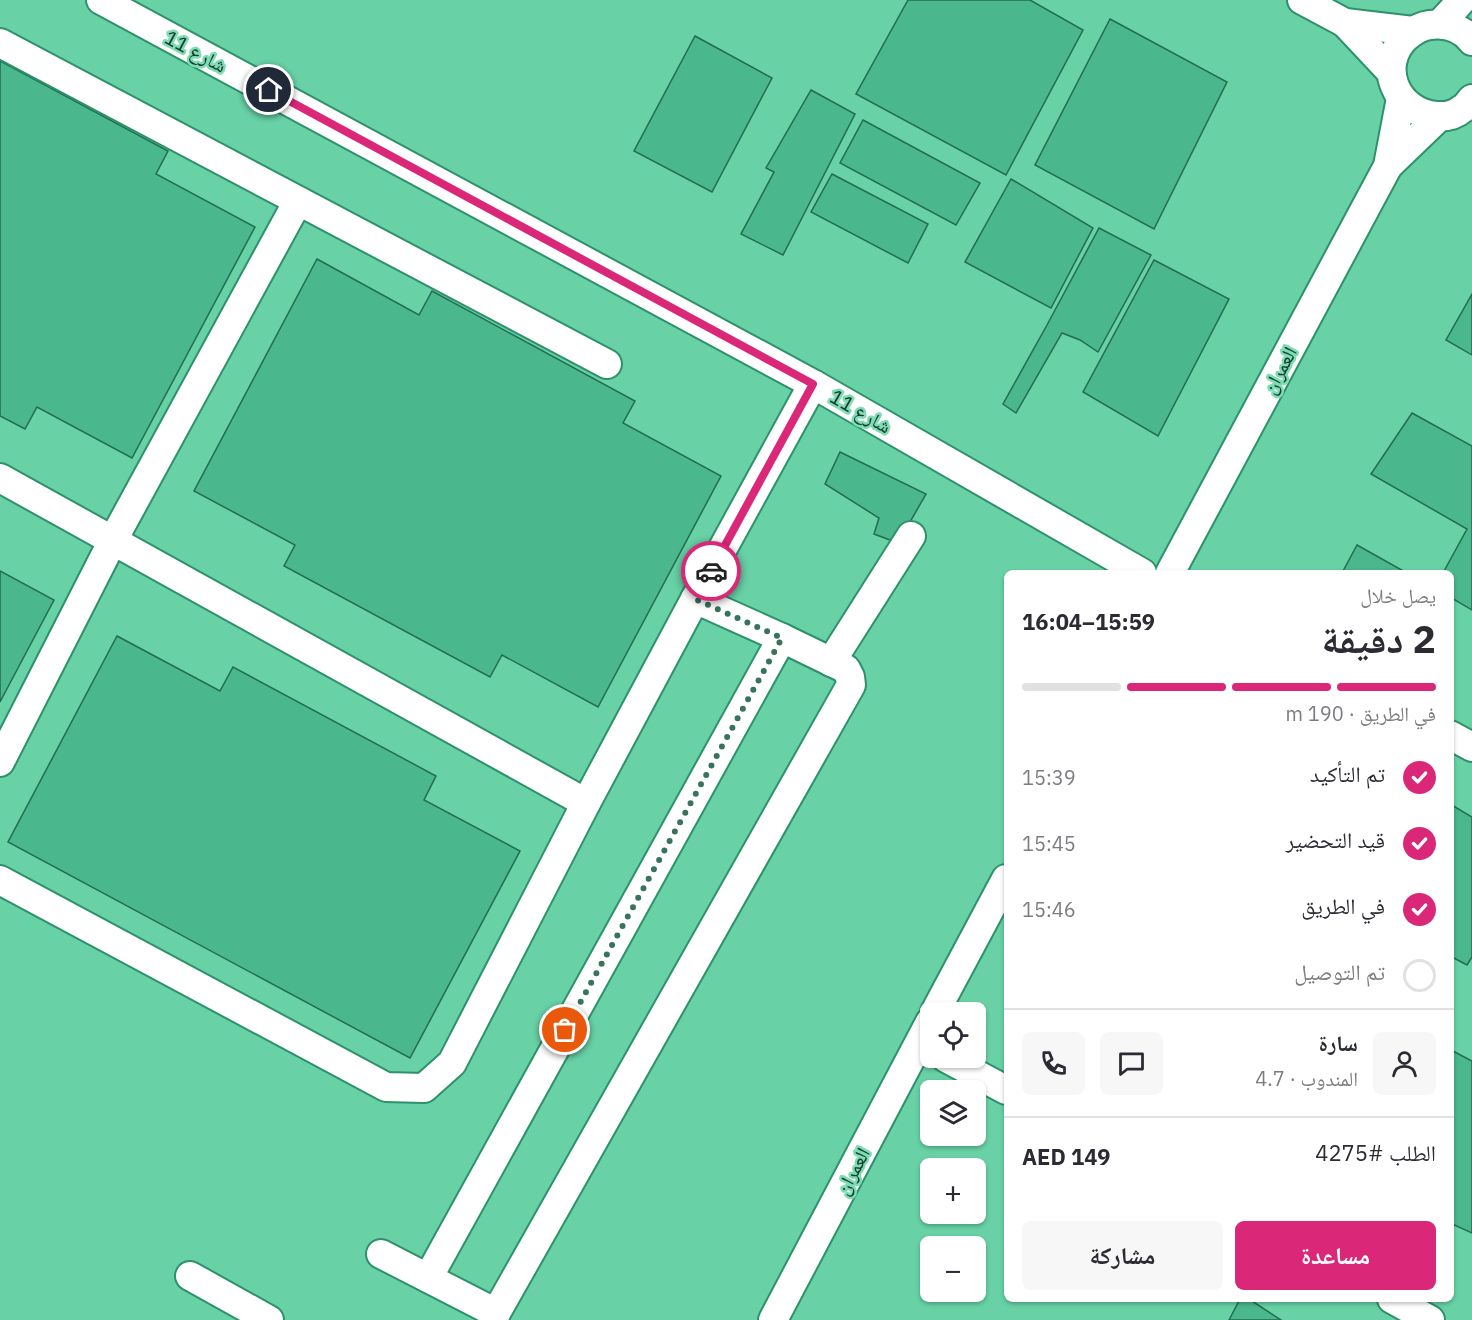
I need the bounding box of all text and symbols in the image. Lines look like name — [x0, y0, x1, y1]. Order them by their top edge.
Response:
street label: شارع 11 — [160, 23, 232, 79]
pin — [243, 64, 294, 115]
icon: home — [252, 73, 285, 106]
street label: العمران — [1255, 342, 1303, 398]
street label: شارع 11 — [825, 383, 897, 439]
courier — [681, 541, 741, 601]
icon: car — [695, 555, 728, 588]
text: يصل خلال — [1360, 582, 1436, 609]
text: 15:59–16:04 — [1022, 607, 1155, 636]
text: 2 دقيقة — [1321, 613, 1436, 664]
text: في الطريق · 190 m — [1286, 700, 1436, 727]
text: تم التأكيد — [1310, 759, 1385, 788]
icon: check — [1403, 761, 1436, 794]
text: 15:39 — [1022, 764, 1076, 791]
text: قيد التحضير — [1286, 825, 1385, 854]
icon: check — [1403, 827, 1436, 860]
text: 15:45 — [1022, 830, 1076, 857]
text: في الطريق — [1301, 891, 1385, 920]
icon: check — [1403, 893, 1436, 926]
text: 15:46 — [1022, 896, 1076, 923]
text: تم التوصيل — [1294, 957, 1385, 986]
map controls — [920, 1002, 986, 1302]
button: locate — [920, 1002, 986, 1068]
pin — [539, 1004, 590, 1055]
icon: bag — [548, 1013, 581, 1046]
text: سارة — [1319, 1028, 1358, 1057]
button: phone — [1022, 1032, 1085, 1095]
button: chat — [1100, 1032, 1163, 1095]
button: person — [1373, 1032, 1436, 1095]
text: المندوب · 4.7 — [1255, 1065, 1358, 1092]
button: layers — [920, 1080, 986, 1146]
text: الطلب #4275 — [1315, 1138, 1436, 1167]
text: AED 149 — [1022, 1142, 1111, 1171]
street label: العمران — [828, 1143, 876, 1199]
button: + — [920, 1158, 986, 1224]
button: مشاركة — [1022, 1221, 1223, 1290]
button: مساعدة — [1235, 1221, 1436, 1290]
button: − — [920, 1236, 986, 1302]

